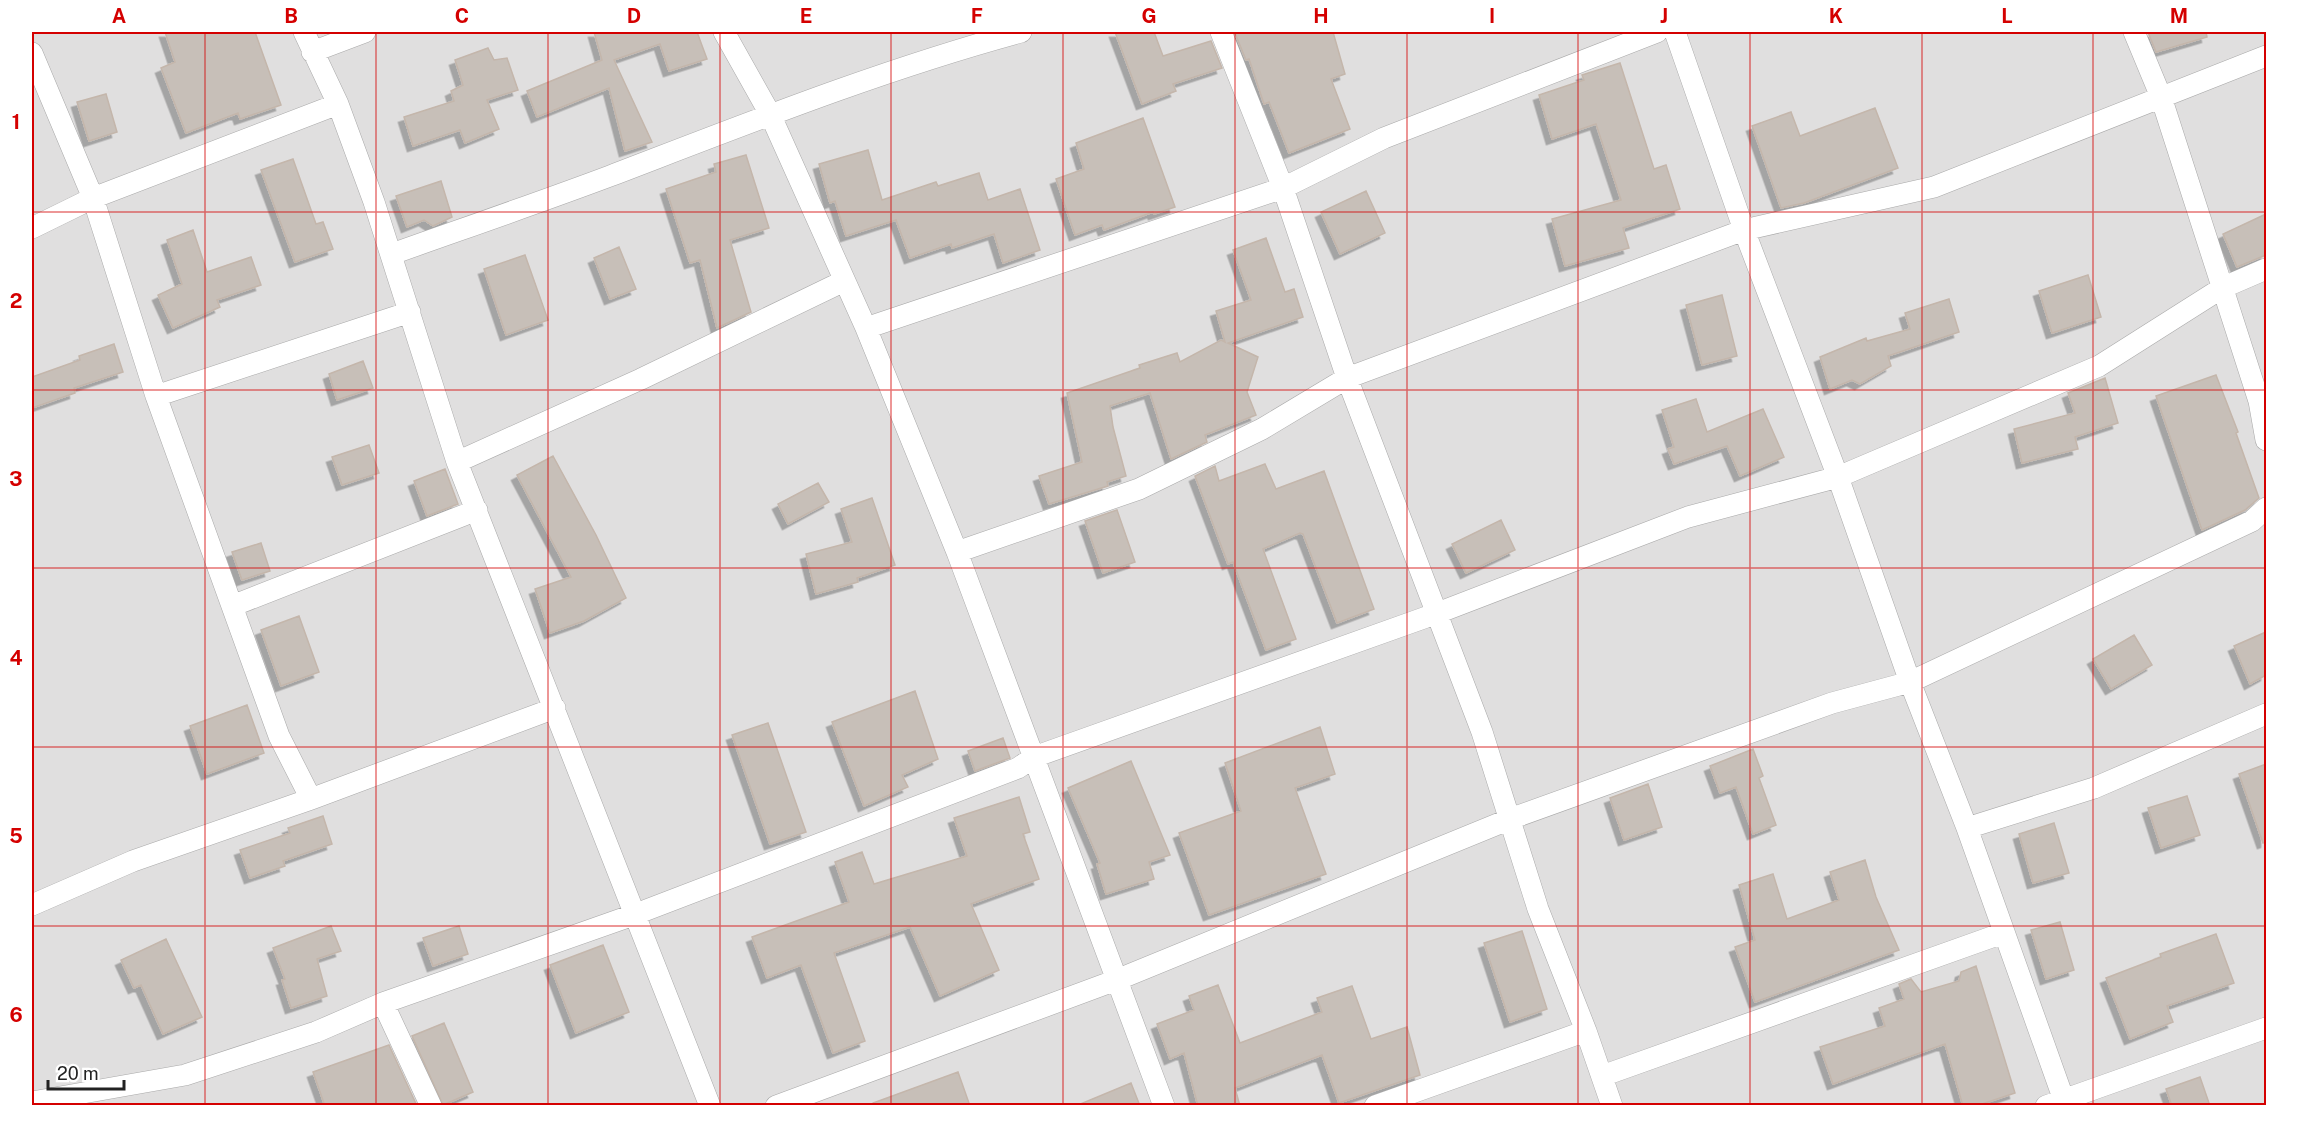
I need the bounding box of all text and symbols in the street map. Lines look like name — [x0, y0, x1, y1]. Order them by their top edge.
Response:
text: A — [112, 4, 126, 28]
text: B — [284, 4, 298, 28]
text: C — [455, 4, 469, 28]
text: D — [627, 4, 641, 28]
text: E — [800, 4, 812, 28]
text: F — [971, 4, 983, 28]
text: G — [1141, 4, 1157, 28]
text: H — [1313, 4, 1329, 28]
text: I — [1489, 4, 1495, 28]
text: J — [1660, 4, 1668, 28]
text: K — [1829, 4, 1843, 28]
text: L — [2001, 4, 2013, 28]
text: M — [2170, 4, 2188, 28]
text: 1 — [12, 110, 20, 134]
text: 2 — [10, 289, 22, 313]
text: 3 — [9, 467, 23, 491]
text: 4 — [9, 646, 23, 670]
text: 5 — [9, 824, 23, 848]
text: 6 — [9, 1003, 23, 1027]
scale bar — [48, 1053, 124, 1091]
text: 20 m — [57, 1063, 99, 1084]

